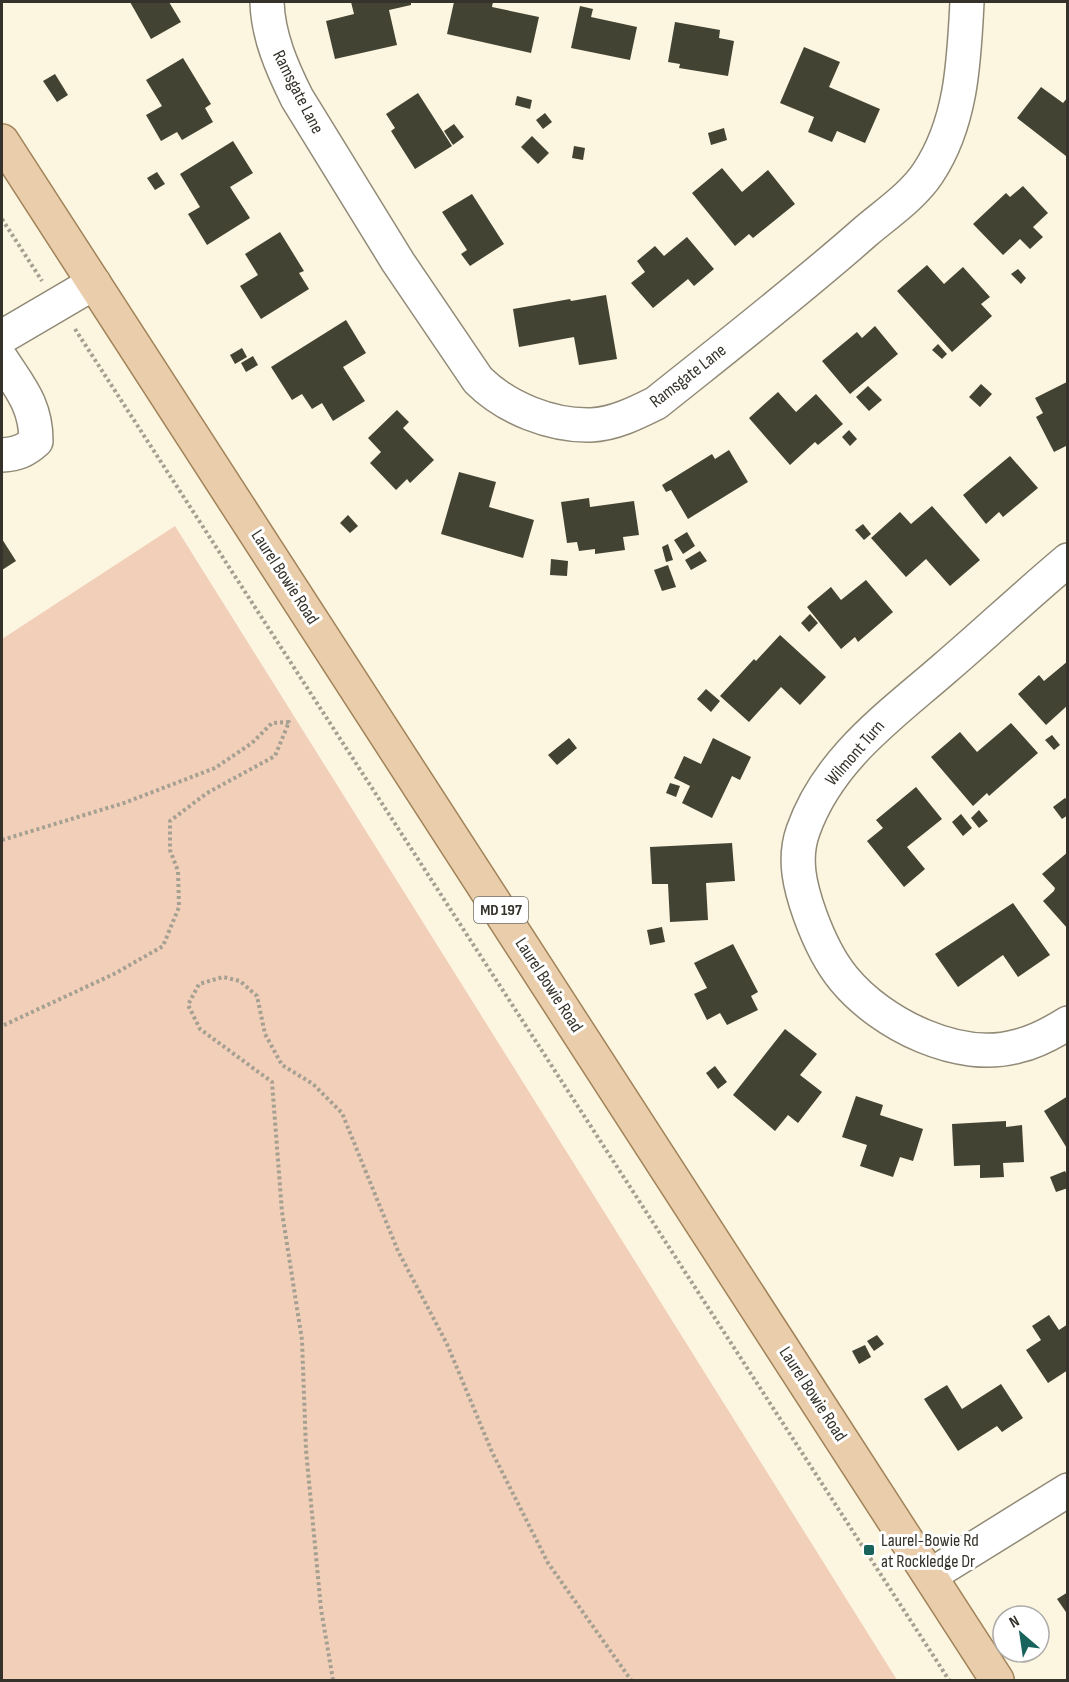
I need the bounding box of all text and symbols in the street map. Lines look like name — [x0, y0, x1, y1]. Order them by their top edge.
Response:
street label: Ramsgate Lane — [268, 47, 328, 137]
street label: Ramsgate Lane — [646, 340, 730, 412]
street label: Laurel Bowie Road — [247, 526, 323, 628]
street label: Wilmont Turn — [821, 716, 889, 790]
road number: MD 197 — [474, 897, 528, 923]
street label: Laurel Bowie Road — [511, 934, 587, 1036]
street label: Laurel Bowie Road — [775, 1343, 851, 1445]
place label: Laurel-Bowie Rd at Rockledge Dr — [881, 1530, 979, 1572]
marker: Laurel-Bowie Rd at Rockledge Dr — [862, 1543, 876, 1557]
north arrow — [991, 1604, 1051, 1664]
text: N — [1006, 1612, 1023, 1633]

